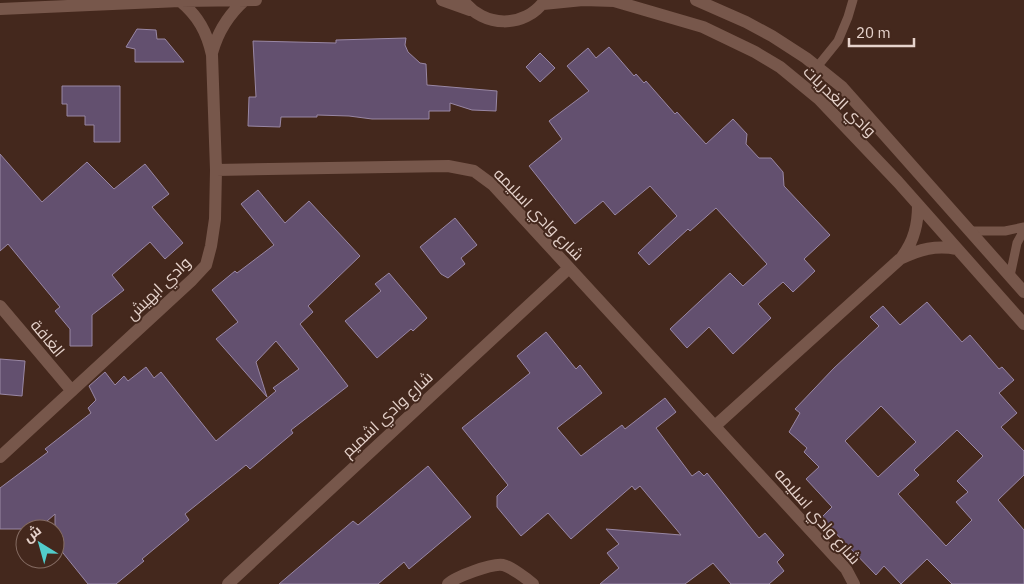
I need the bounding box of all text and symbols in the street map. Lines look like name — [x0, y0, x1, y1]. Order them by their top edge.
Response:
scale bar — [849, 15, 914, 47]
text: 20 m — [856, 23, 891, 42]
street label: وادي الغدريات — [797, 61, 881, 144]
street label: شارع وادي اسليمه — [487, 164, 588, 267]
street label: وادي ابهيش — [121, 252, 197, 327]
street label: الغافة — [27, 315, 69, 361]
street label: شارع وادي اشميم — [337, 367, 439, 464]
street label: شارع وادي اسليمه — [768, 464, 865, 571]
north arrow — [15, 519, 65, 569]
text: ش — [20, 521, 45, 546]

